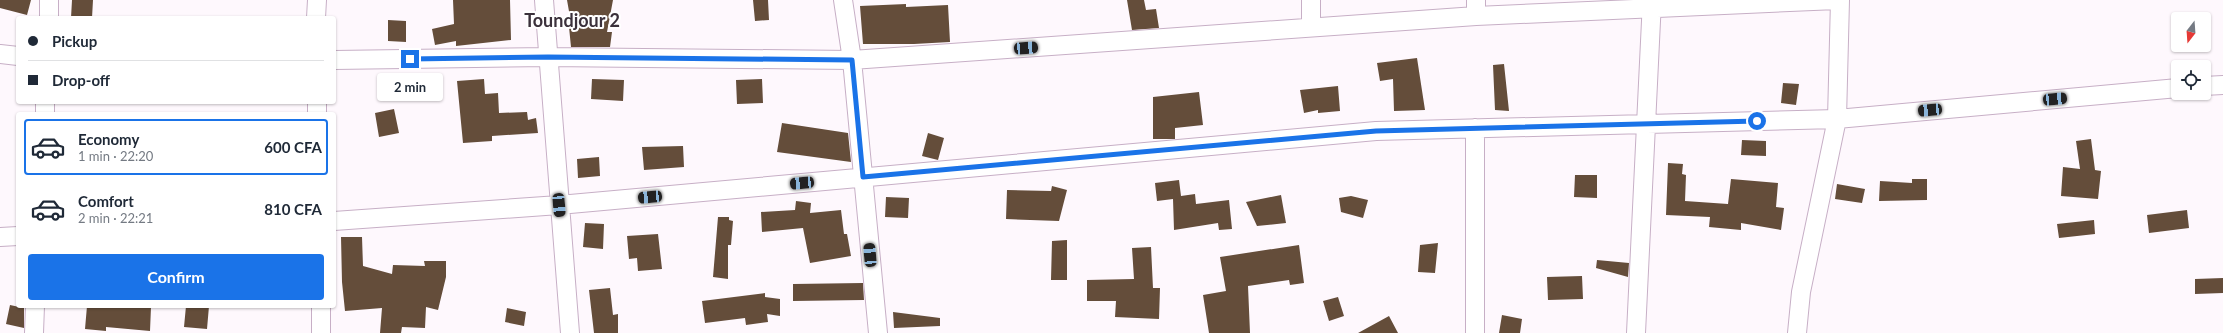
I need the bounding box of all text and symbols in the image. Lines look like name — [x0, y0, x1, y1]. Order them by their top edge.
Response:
district label: Toundjour 2 — [524, 9, 620, 31]
north arrow — [2171, 12, 2211, 52]
map controls — [2171, 12, 2211, 100]
text: Pickup — [52, 32, 97, 50]
car — [1014, 41, 1038, 55]
route end — [401, 50, 419, 68]
button: locate — [2171, 60, 2211, 100]
text: Drop-off — [52, 71, 110, 89]
callout: 2 min — [377, 73, 443, 101]
text: 2 min — [394, 79, 426, 95]
car — [2043, 92, 2067, 106]
car — [1918, 103, 1942, 117]
route start — [1748, 112, 1766, 130]
icon: car — [30, 129, 66, 165]
text: Economy — [78, 130, 139, 148]
text: 600 CFA — [264, 138, 322, 156]
text: 1 min · 22:20 — [78, 148, 153, 164]
car — [790, 176, 814, 190]
car — [638, 190, 662, 204]
icon: car — [30, 191, 66, 227]
text: Comfort — [78, 192, 134, 210]
car — [552, 193, 566, 217]
text: 810 CFA — [264, 200, 322, 218]
text: 2 min · 22:21 — [78, 210, 153, 226]
car — [863, 243, 877, 267]
button: Confirm — [28, 254, 324, 300]

